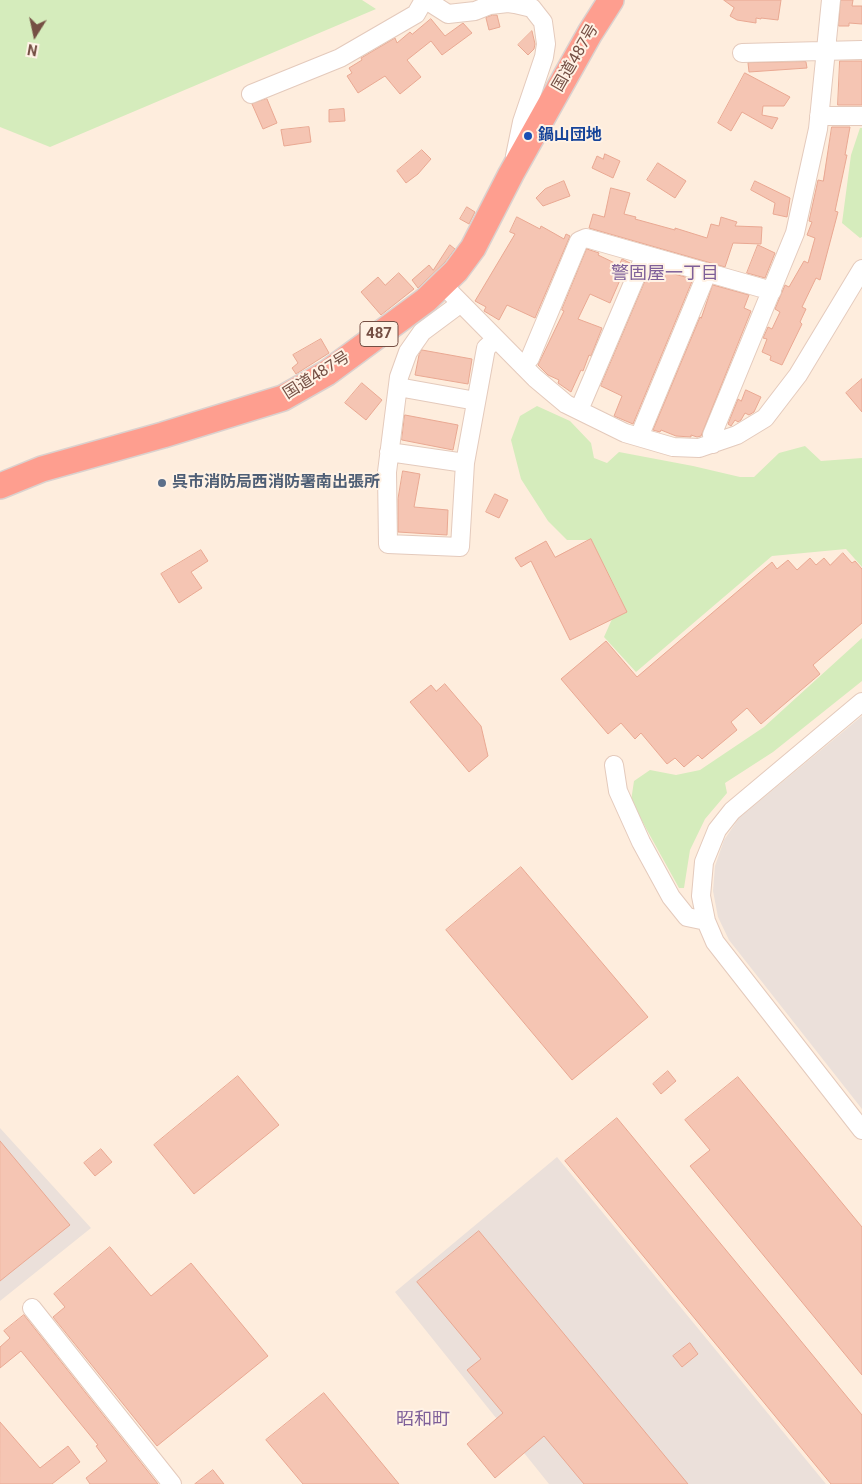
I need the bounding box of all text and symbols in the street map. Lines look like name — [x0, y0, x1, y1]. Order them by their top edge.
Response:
north arrow — [10, 10, 60, 60]
street label: 国道487号 — [549, 21, 603, 95]
text: N — [26, 41, 39, 59]
place label: 鍋山団地 — [538, 126, 602, 146]
marker: 鍋山団地 — [522, 130, 534, 142]
district label: 警固屋一丁目 — [611, 263, 719, 285]
road number: 487 — [360, 322, 398, 346]
street label: 国道487号 — [280, 348, 354, 404]
place label: 呉市消防局西消防署南出張所 — [172, 473, 380, 493]
marker: 呉市消防局西消防署南出張所 — [156, 477, 168, 489]
district label: 昭和町 — [396, 1409, 450, 1431]

